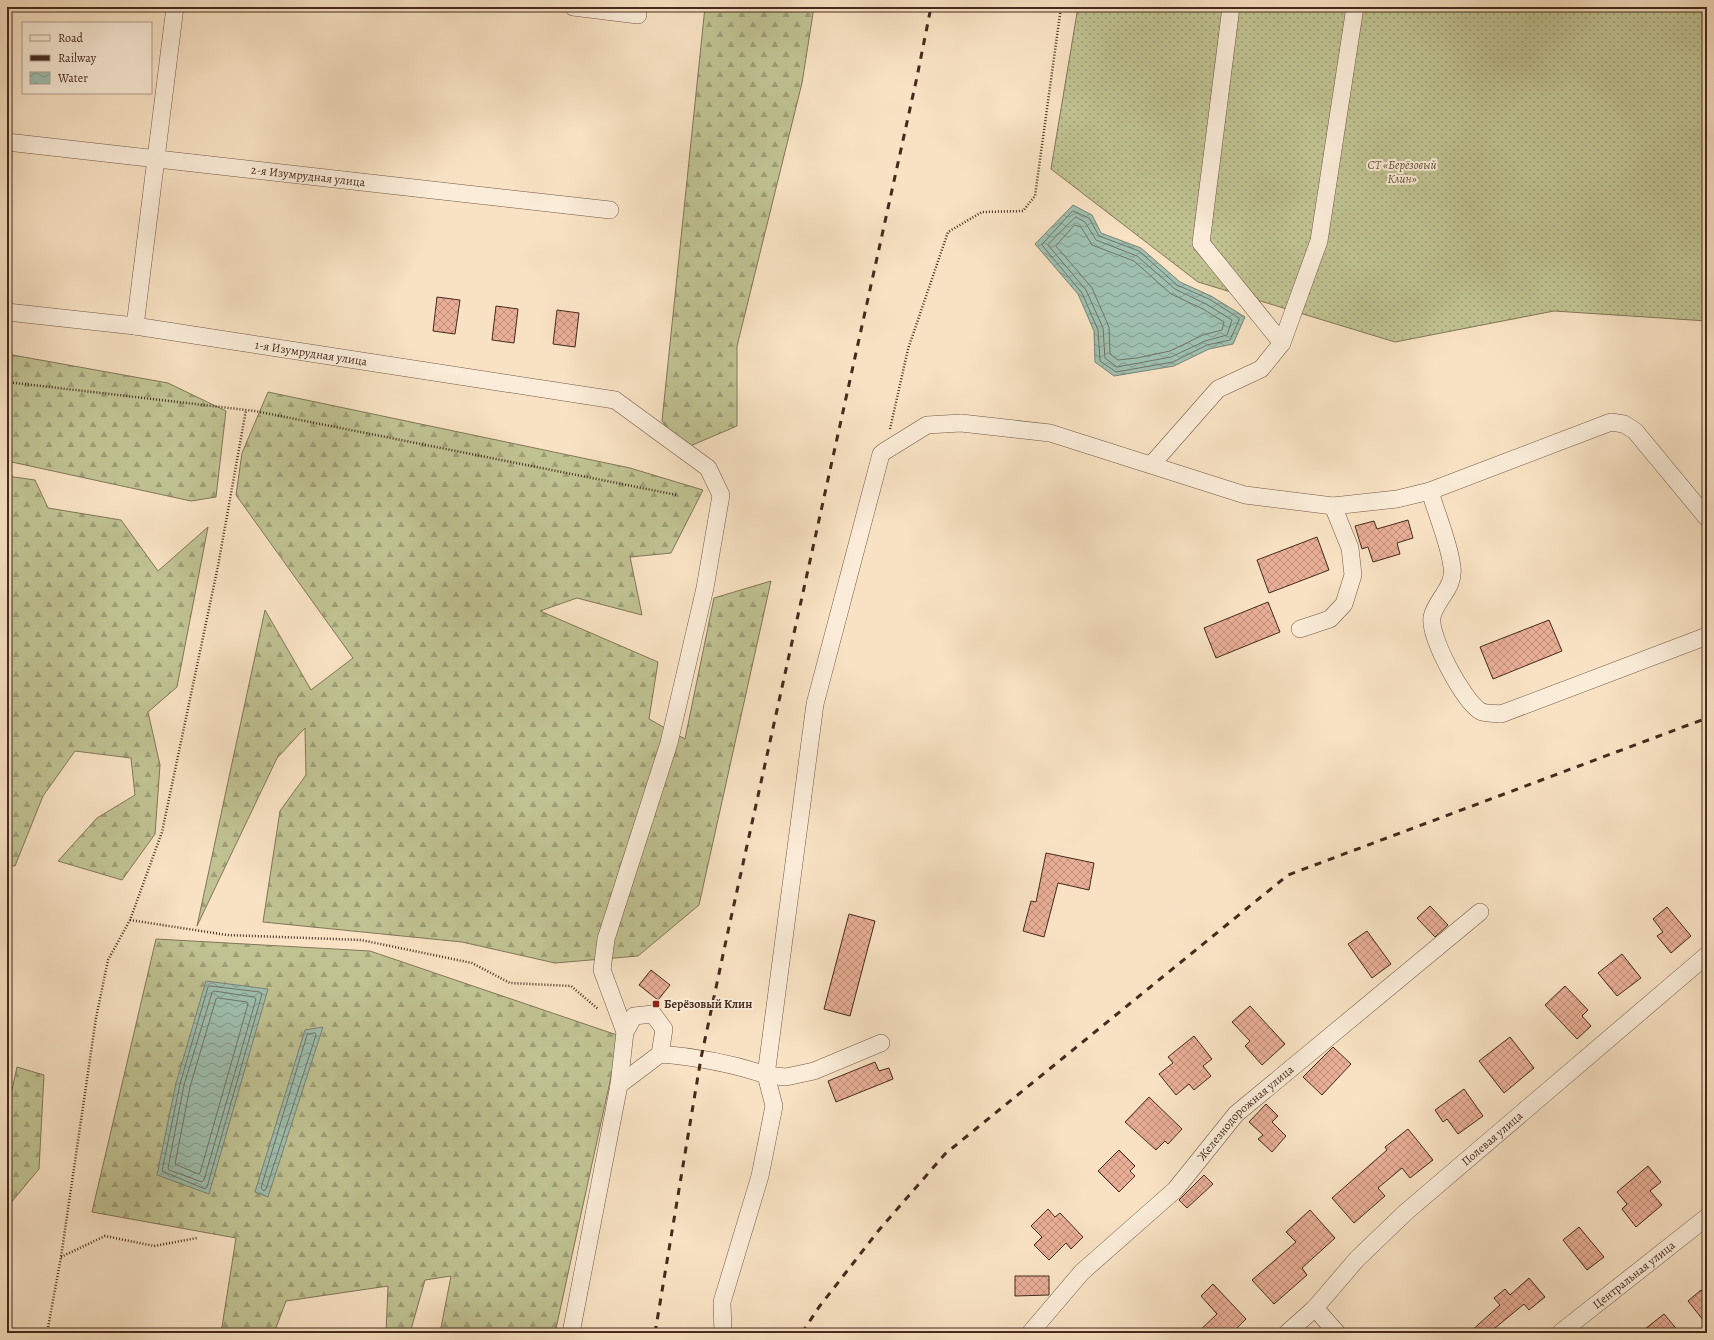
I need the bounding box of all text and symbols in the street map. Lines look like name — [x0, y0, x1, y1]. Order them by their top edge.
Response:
legend — [22, 22, 152, 94]
text: Road — [58, 30, 84, 46]
text: Railway — [58, 50, 97, 66]
text: Water — [57, 70, 88, 86]
park label: СТ «Берёзовый Клин» — [1367, 157, 1437, 187]
street label: 2-я Изумрудная улица — [250, 162, 366, 190]
street label: 1-я Изумрудная улица — [254, 337, 369, 370]
place label: Берёзовый Клин — [664, 996, 752, 1012]
marker: Берёзовый Клин — [651, 999, 661, 1009]
street label: Железнодорожная улица — [1194, 1061, 1297, 1164]
street label: Полевая улица — [1458, 1108, 1526, 1169]
street label: Центральная улица — [1589, 1237, 1679, 1312]

